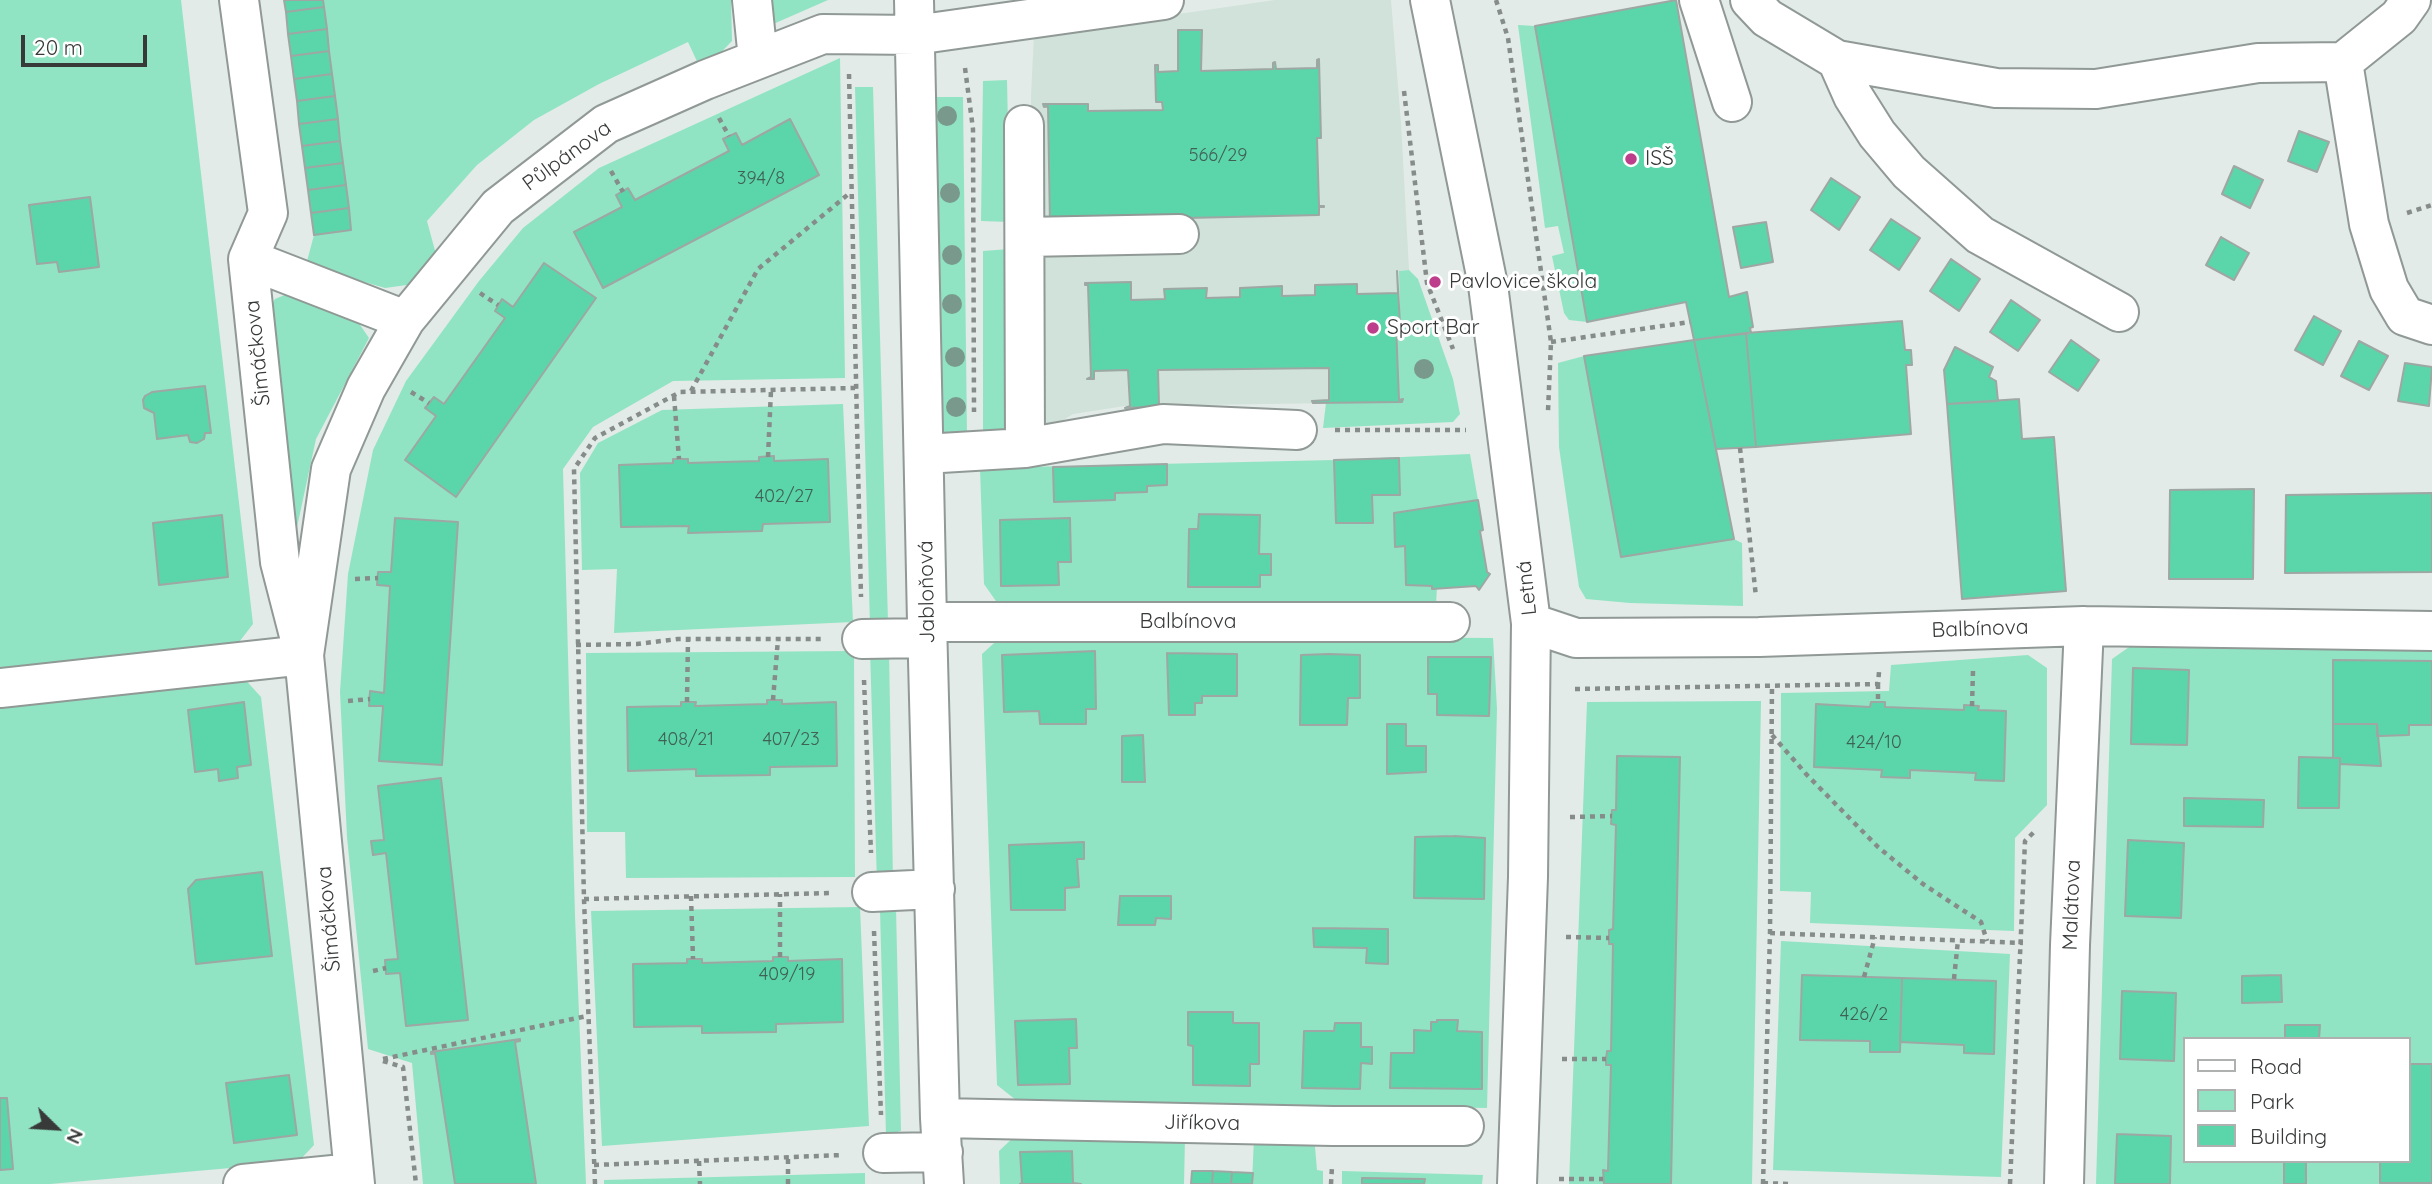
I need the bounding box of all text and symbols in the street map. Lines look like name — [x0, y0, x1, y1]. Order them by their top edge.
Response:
scale bar — [24, 21, 150, 65]
text: 20 m — [34, 34, 83, 60]
street label: Půlpánova — [518, 115, 616, 197]
house number: 566/29 — [1189, 145, 1247, 167]
place label: ISŠ — [1645, 146, 1674, 172]
marker: ISŠ — [1623, 151, 1639, 167]
house number: 394/8 — [737, 168, 785, 190]
place label: Pavlovice škola — [1449, 269, 1597, 295]
marker: Pavlovice škola — [1427, 274, 1443, 290]
street label: Šimáčkova — [240, 299, 276, 407]
place label: Sport Bar — [1387, 315, 1480, 341]
marker: Sport Bar — [1365, 320, 1381, 336]
house number: 402/27 — [755, 486, 813, 508]
street label: Jabloňová — [914, 540, 940, 644]
street label: Letná — [1512, 559, 1542, 617]
street label: Balbínova — [1140, 609, 1236, 635]
street label: Balbínova — [1931, 615, 2029, 643]
house number: 408/21 — [658, 729, 714, 751]
house number: 407/23 — [762, 729, 820, 751]
house number: 424/10 — [1846, 732, 1902, 754]
street label: Malátova — [2058, 859, 2086, 951]
street label: Šimáčkova — [312, 865, 346, 973]
house number: 409/19 — [759, 964, 815, 986]
house number: 426/2 — [1840, 1004, 1888, 1026]
legend — [2184, 1037, 2411, 1163]
text: Road — [2250, 1053, 2302, 1079]
text: Park — [2250, 1088, 2294, 1114]
north arrow — [21, 1093, 91, 1163]
street label: Jiříkova — [1164, 1110, 1240, 1136]
text: Building — [2250, 1123, 2327, 1149]
text: N — [61, 1125, 89, 1148]

